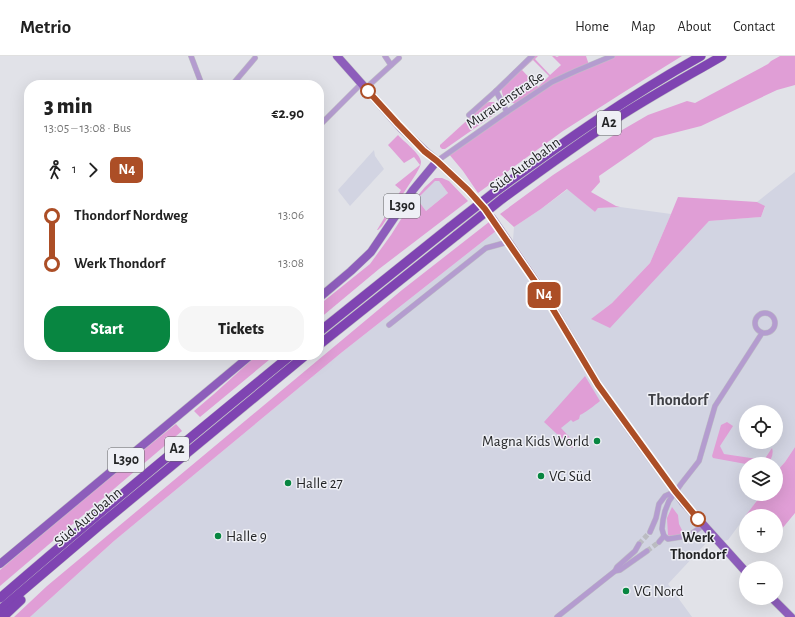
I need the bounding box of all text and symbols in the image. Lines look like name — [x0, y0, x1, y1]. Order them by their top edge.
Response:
text: Metrio — [20, 18, 71, 37]
text: Home — [575, 20, 609, 34]
text: Map — [631, 20, 655, 34]
text: About — [677, 20, 711, 34]
text: Contact — [733, 20, 775, 34]
street label: Murauenstraße — [463, 69, 547, 131]
unlabelled marker — [360, 83, 376, 99]
text: 3 min — [44, 95, 92, 117]
text: €2.90 — [271, 106, 304, 121]
road number: A2 — [597, 111, 621, 135]
text: 13:05 – 13:08 · Bus — [44, 122, 131, 135]
street label: Süd Autobahn — [487, 135, 563, 195]
icon: walk — [44, 159, 66, 181]
icon: forward — [82, 159, 104, 181]
text: 1 — [72, 163, 76, 176]
text: N4 — [118, 163, 135, 177]
road number: L390 — [384, 194, 420, 218]
text: Thondorf Nordweg — [74, 208, 188, 223]
text: 13:06 — [278, 209, 304, 222]
text: Werk Thondorf — [74, 256, 165, 271]
text: 13:08 — [278, 257, 304, 270]
line badge: N4 — [526, 282, 562, 308]
text: N4 — [536, 288, 552, 302]
button: Start — [44, 306, 170, 352]
button: Tickets — [178, 306, 304, 352]
district label: Thondorf — [648, 392, 710, 408]
map controls — [739, 405, 783, 605]
button: locate — [739, 405, 783, 449]
place label: Magna Kids World — [482, 434, 589, 449]
marker: Magna Kids World — [592, 436, 602, 446]
road number: A2 — [165, 437, 189, 461]
road number: L390 — [108, 448, 144, 472]
button: layers — [739, 457, 783, 501]
place label: VG Süd — [549, 469, 591, 484]
marker: VG Süd — [536, 471, 546, 481]
place label: Halle 27 — [296, 476, 343, 491]
marker: Halle 27 — [283, 478, 293, 488]
street label: Süd Autobahn — [51, 485, 125, 549]
button: + — [739, 509, 783, 553]
marker: Werk Thondorf — [690, 511, 706, 527]
place label: Halle 9 — [226, 529, 267, 544]
place label: Werk Thondorf — [670, 530, 727, 562]
marker: Halle 9 — [213, 531, 223, 541]
button: − — [739, 561, 783, 605]
place label: VG Nord — [634, 584, 684, 599]
marker: VG Nord — [621, 586, 631, 596]

